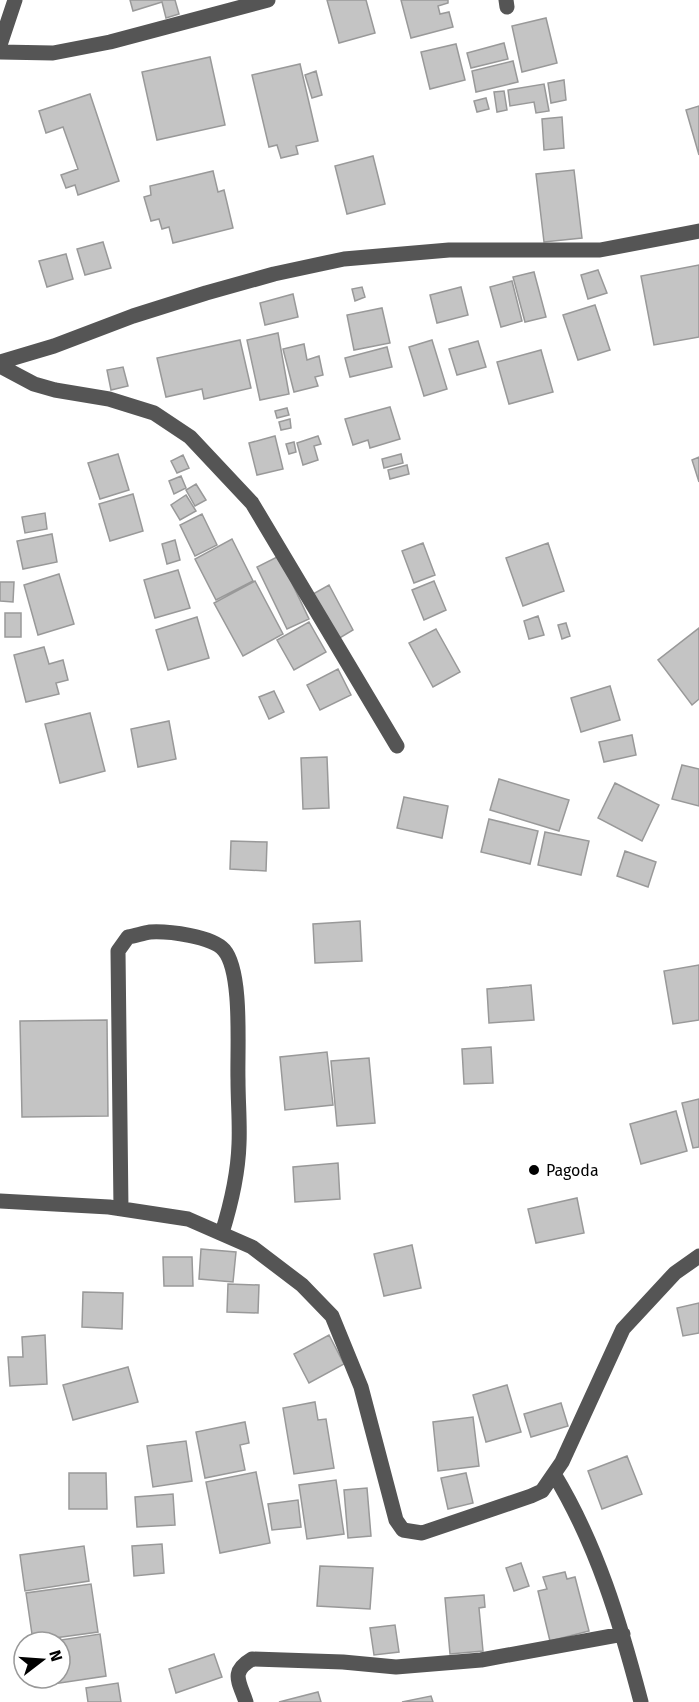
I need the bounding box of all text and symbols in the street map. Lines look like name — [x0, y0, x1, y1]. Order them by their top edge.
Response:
place label: Pagoda — [546, 1161, 599, 1180]
marker: Pagoda — [527, 1163, 541, 1177]
north arrow — [12, 1630, 72, 1690]
text: N — [45, 1648, 67, 1664]

